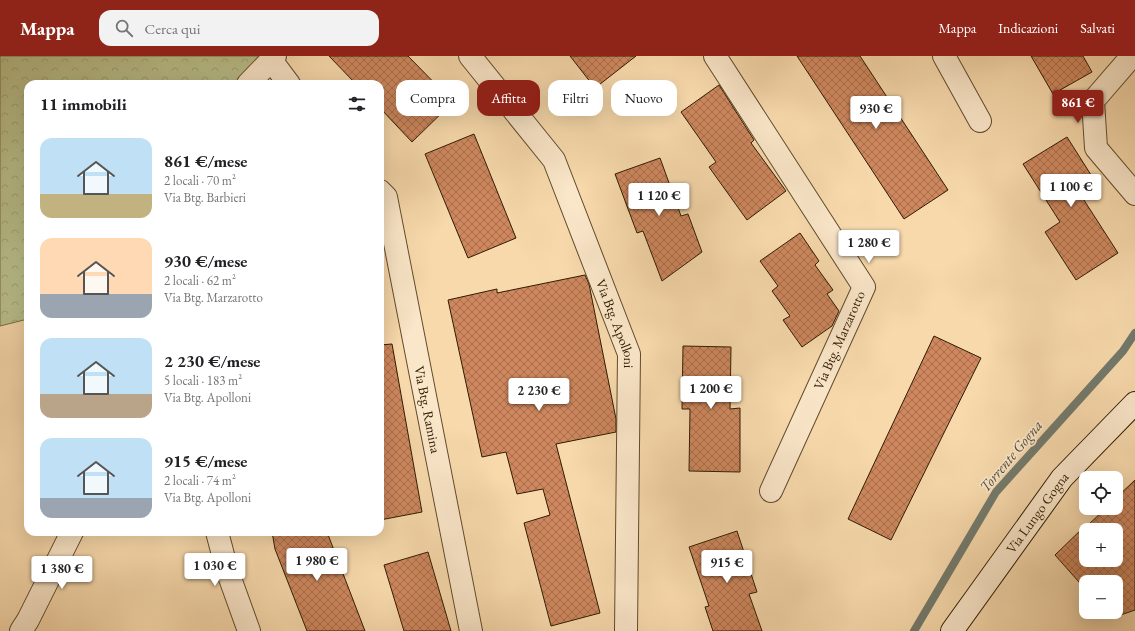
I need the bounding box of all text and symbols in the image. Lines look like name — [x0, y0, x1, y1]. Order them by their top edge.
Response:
search box — [99, 10, 379, 46]
text: Mappa — [20, 16, 75, 41]
icon: search — [113, 17, 135, 39]
text: Cerca qui — [145, 19, 200, 38]
text: Mappa — [939, 19, 976, 37]
text: Indicazioni — [998, 19, 1058, 37]
text: Salvati — [1080, 19, 1115, 37]
chip: Compra — [396, 80, 469, 116]
chip: Affitta — [477, 80, 540, 116]
chip: Filtri — [548, 80, 603, 116]
chip: Nuovo — [611, 80, 677, 116]
pin: 861 € — [1050, 90, 1106, 124]
text: 11 immobili — [40, 93, 127, 115]
icon: filters — [346, 93, 368, 115]
text: 861 € — [1061, 94, 1095, 111]
pin: 930 € — [848, 96, 904, 130]
text: 930 € — [859, 100, 893, 117]
text: 861 €/mese — [164, 150, 247, 172]
icon: home — [72, 154, 120, 202]
text: 2 locali · 70 m² — [164, 172, 236, 189]
pin: 1 100 € — [1034, 174, 1108, 208]
text: 1 100 € — [1049, 178, 1093, 195]
pin: 1 120 € — [622, 183, 696, 217]
text: 1 120 € — [637, 187, 681, 204]
text: Via Btg. Barbieri — [164, 189, 246, 206]
pin: 1 280 € — [832, 230, 906, 264]
text: 1 280 € — [847, 234, 891, 251]
text: 930 €/mese — [164, 250, 247, 272]
icon: home — [72, 254, 120, 302]
text: 2 locali · 62 m² — [164, 272, 236, 289]
street label: Via Btg. Apolloni — [592, 276, 638, 369]
street label: Via Btg. Marzarotto — [809, 288, 869, 392]
text: Via Btg. Marzarotto — [164, 289, 263, 306]
text: 2 230 €/mese — [164, 350, 260, 372]
icon: home — [72, 354, 120, 402]
street label: Via Btg. Ramina — [410, 364, 445, 455]
text: 5 locali · 183 m² — [164, 372, 242, 389]
pin: 1 200 € — [674, 376, 748, 410]
pin: 2 230 € — [502, 378, 576, 412]
text: 1 200 € — [689, 380, 733, 397]
text: 2 230 € — [517, 382, 561, 399]
text: Via Btg. Apolloni — [164, 389, 251, 406]
water label: Torrente Gogna — [975, 416, 1046, 496]
text: 915 €/mese — [164, 450, 247, 472]
icon: home — [72, 454, 120, 502]
street label: Via Lungo Gogna — [1002, 467, 1073, 557]
map controls — [1079, 471, 1123, 619]
button: locate — [1079, 471, 1123, 515]
text: 2 locali · 74 m² — [164, 472, 236, 489]
text: Via Btg. Apolloni — [164, 489, 251, 506]
button: + — [1079, 523, 1123, 567]
pin: 1 980 € — [280, 548, 354, 582]
pin: 915 € — [699, 550, 755, 584]
text: 1 980 € — [295, 552, 339, 569]
pin: 1 030 € — [178, 553, 252, 587]
text: 915 € — [710, 554, 744, 571]
pin: 1 380 € — [25, 556, 99, 590]
text: 1 030 € — [193, 557, 237, 574]
text: 1 380 € — [40, 560, 84, 577]
button: − — [1079, 575, 1123, 619]

